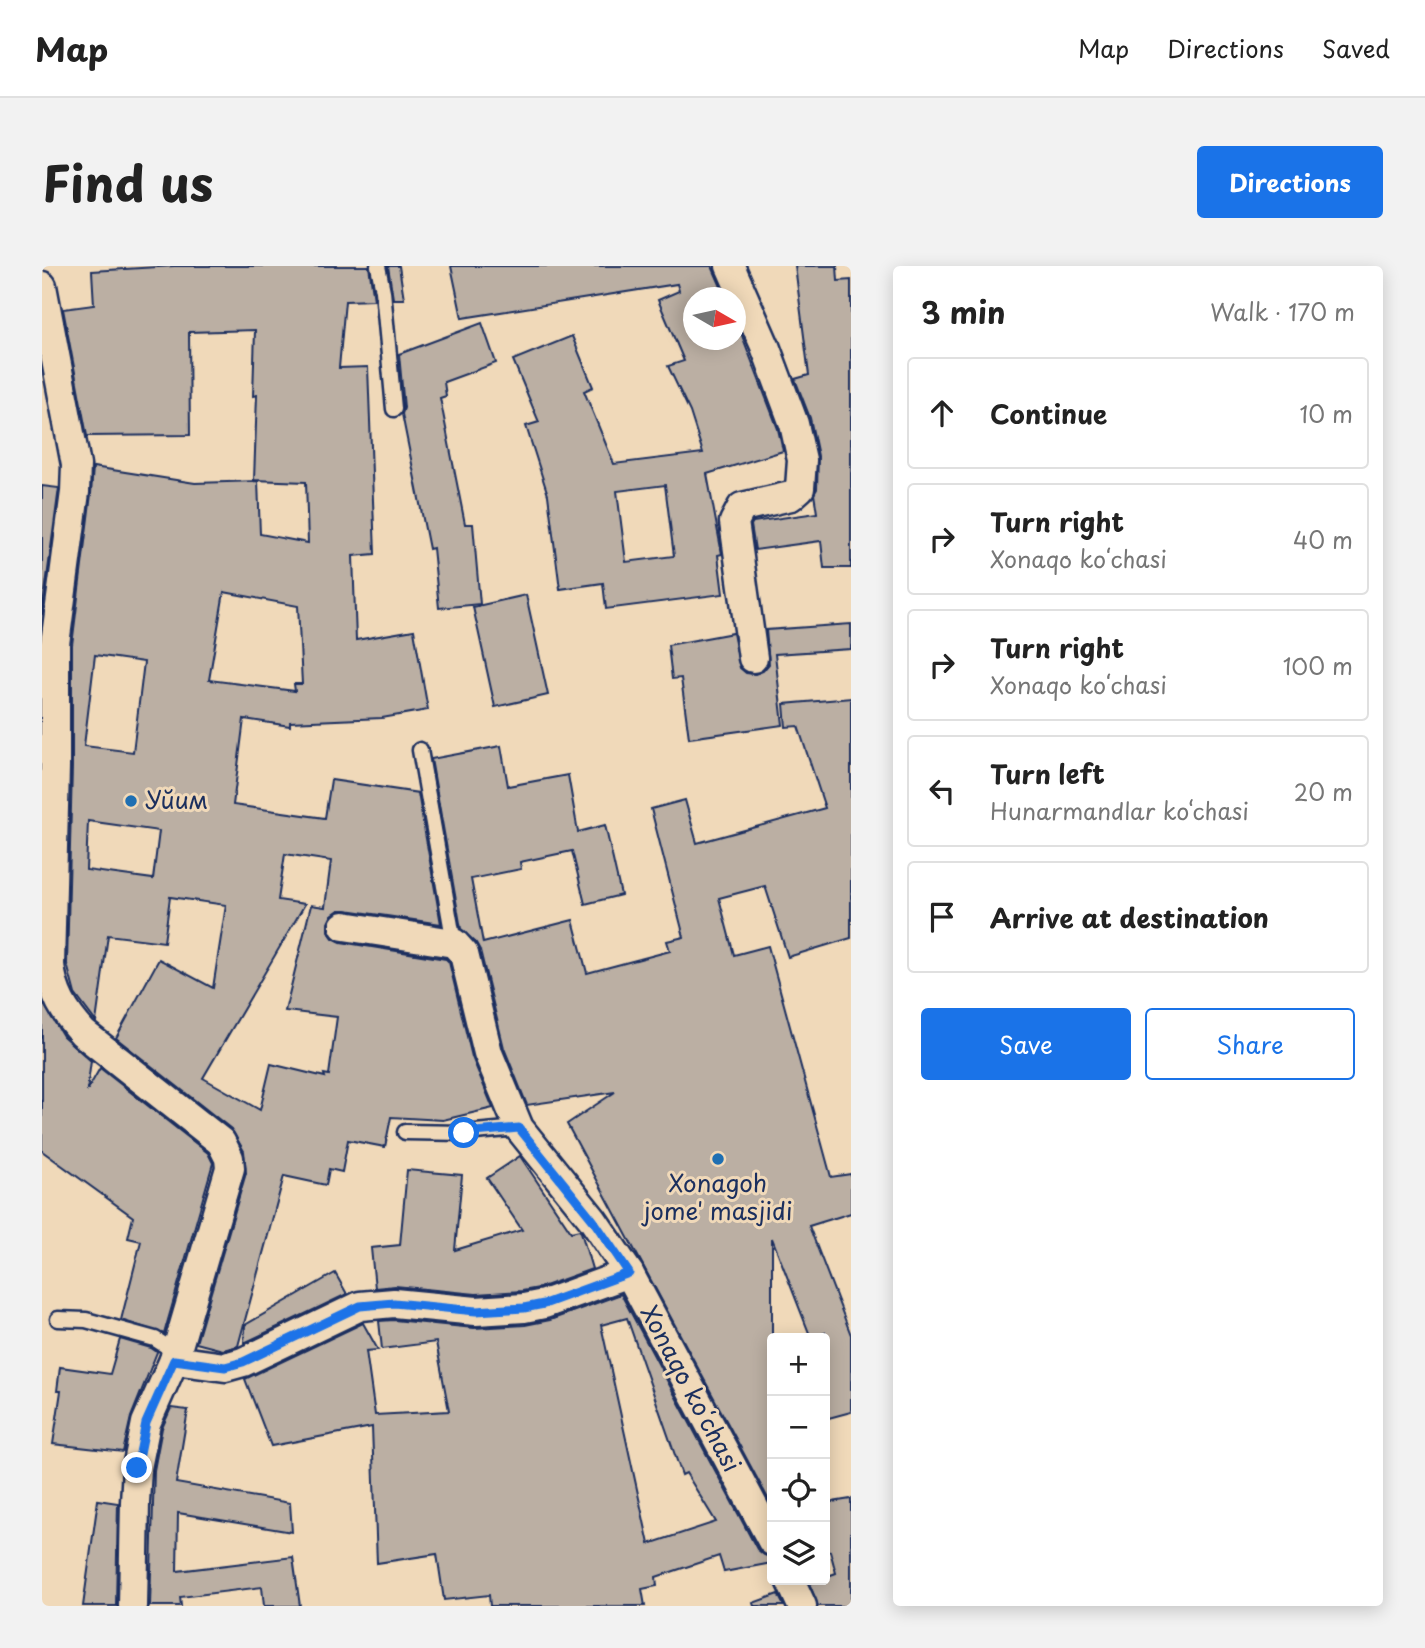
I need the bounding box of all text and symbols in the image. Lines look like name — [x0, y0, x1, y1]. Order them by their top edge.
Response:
text: Map — [35, 23, 108, 73]
text: Map — [1078, 30, 1129, 66]
text: Directions — [1167, 30, 1284, 66]
text: Saved — [1322, 30, 1390, 66]
text: Find us — [42, 145, 213, 219]
button: Directions — [1197, 146, 1383, 218]
north arrow — [683, 287, 746, 350]
text: 3 min — [921, 289, 1006, 334]
text: Walk · 170 m — [1210, 294, 1355, 329]
icon: ahead — [923, 394, 961, 432]
text: Continue — [990, 394, 1107, 433]
text: 10 m — [1299, 396, 1353, 431]
text: Turn right — [990, 502, 1124, 541]
icon: right — [923, 520, 961, 558]
text: 40 m — [1293, 522, 1353, 557]
text: Xonaqo koʻchasi — [990, 541, 1167, 576]
text: Turn right — [990, 628, 1124, 667]
icon: right — [923, 646, 961, 684]
text: 100 m — [1283, 648, 1353, 683]
text: Xonaqo koʻchasi — [990, 667, 1167, 702]
text: Turn left — [990, 754, 1105, 793]
icon: left — [923, 772, 961, 810]
text: 20 m — [1294, 774, 1353, 809]
place label: Уйим — [145, 781, 209, 817]
marker: Уйим — [123, 793, 139, 809]
text: Hunarmandlar ko‘chasi — [990, 793, 1249, 828]
icon: arrive — [923, 898, 961, 936]
text: Arrive at destination — [990, 898, 1269, 937]
button: Save — [921, 1008, 1131, 1080]
button: Share — [1145, 1008, 1355, 1080]
route start — [448, 1117, 479, 1148]
marker: Xonagoh jome' masjidi — [710, 1151, 726, 1167]
place label: Xonagoh jome' masjidi — [640, 1164, 793, 1228]
street label: Xonaqo koʻchasi — [633, 1298, 751, 1478]
map controls — [767, 1333, 830, 1585]
button: + — [767, 1333, 830, 1396]
button: − — [767, 1396, 830, 1459]
route end — [121, 1452, 152, 1483]
button: locate — [767, 1459, 830, 1522]
button: layers — [767, 1522, 830, 1585]

